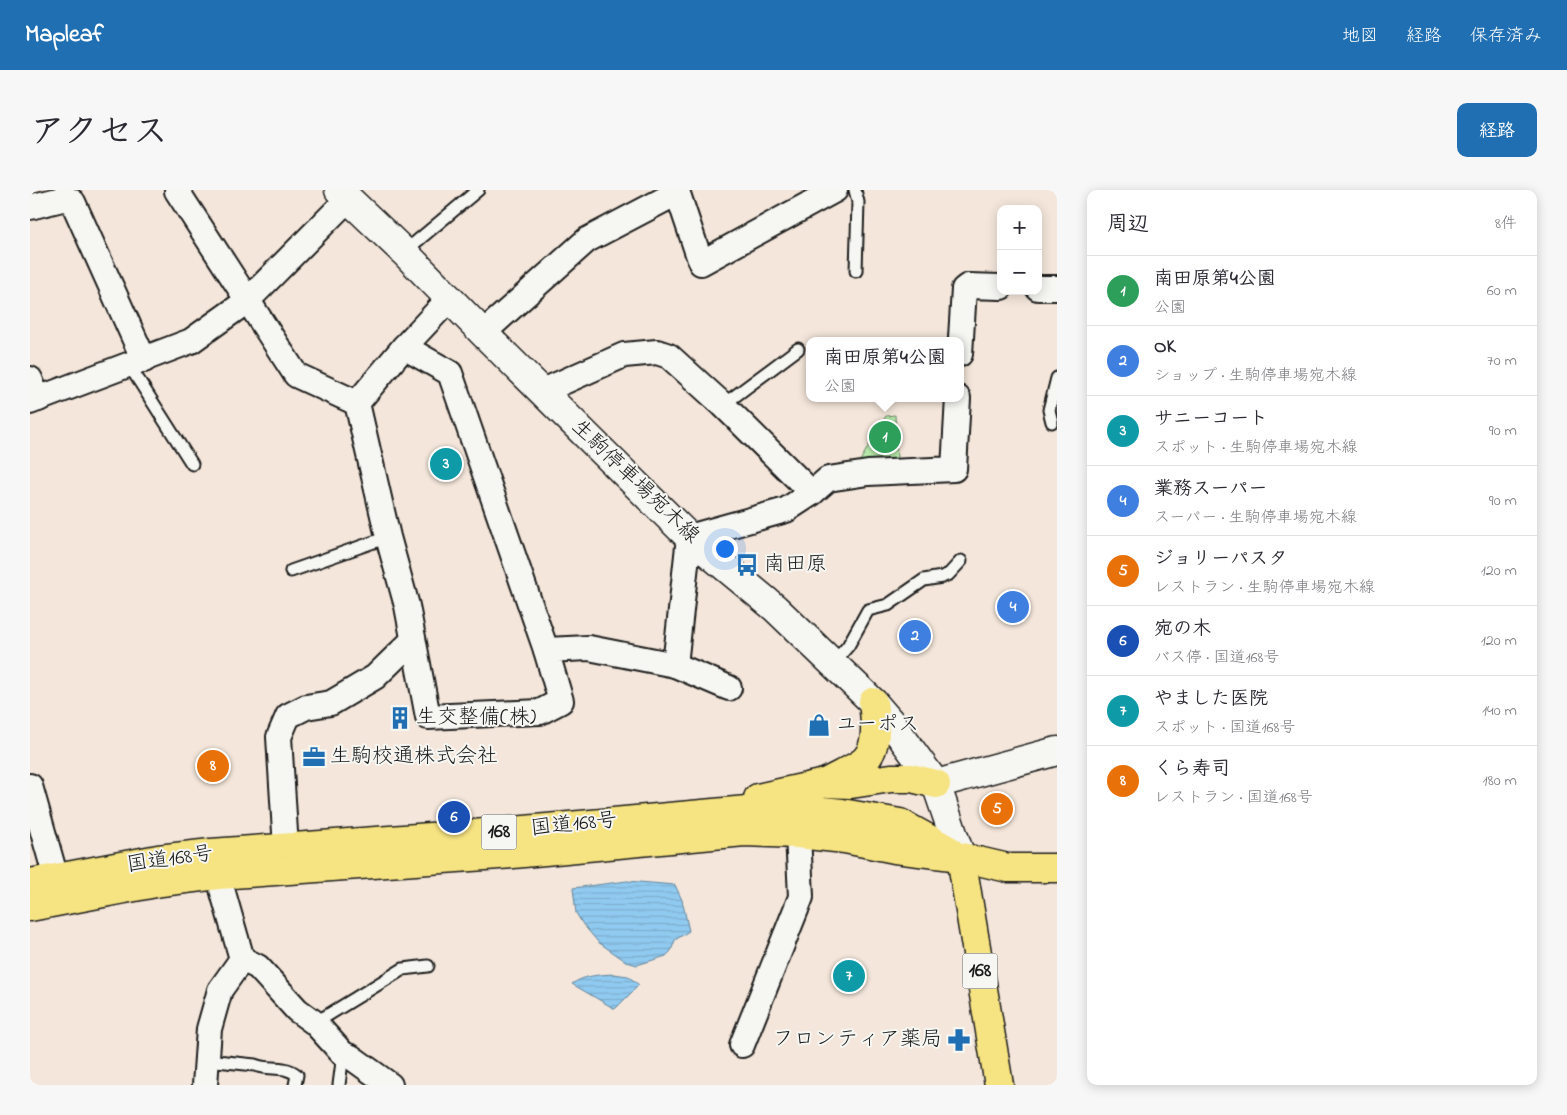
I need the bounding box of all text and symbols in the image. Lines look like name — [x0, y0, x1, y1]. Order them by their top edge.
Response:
text: Mapleaf — [25, 18, 104, 53]
text: 地図 — [1342, 24, 1378, 50]
text: 経路 — [1406, 24, 1442, 50]
text: 保存済み — [1470, 24, 1542, 50]
button: 経路 — [1457, 103, 1537, 157]
text: アクセス — [30, 108, 168, 159]
map controls — [997, 205, 1042, 295]
button: + — [997, 205, 1042, 250]
text: 周辺 — [1107, 210, 1149, 240]
text: 8件 — [1495, 212, 1517, 236]
button: − — [997, 250, 1042, 295]
text: 南田原第4公園 — [1154, 266, 1276, 293]
text: 1 — [1120, 279, 1126, 303]
text: 60 m — [1487, 279, 1517, 303]
text: 公園 — [1154, 296, 1186, 320]
text: OK — [1154, 334, 1176, 361]
popup — [806, 337, 964, 402]
text: 南田原第4公園 — [824, 345, 946, 372]
text: 2 — [1119, 349, 1127, 373]
text: 70 m — [1487, 349, 1517, 373]
text: ショップ · 生駒停車場宛木線 — [1154, 364, 1357, 388]
text: 公園 — [824, 375, 856, 399]
text: サニーコート — [1154, 406, 1268, 433]
street label: 生駒停車場宛木線 — [564, 413, 706, 551]
pin: 1 — [869, 418, 901, 456]
text: 3 — [1120, 419, 1126, 443]
text: 90 m — [1489, 419, 1517, 443]
text: スポット · 生駒停車場宛木線 — [1154, 436, 1357, 460]
pin: 3 — [430, 445, 462, 483]
text: 業務スーパー — [1154, 476, 1267, 503]
text: 4 — [1120, 489, 1126, 513]
text: 90 m — [1489, 489, 1517, 513]
text: スーパー · 生駒停車場宛木線 — [1154, 506, 1357, 530]
your location — [712, 536, 738, 562]
text: ジョリーパスタ — [1154, 546, 1287, 573]
place label: 南田原 — [764, 550, 827, 580]
bus stop icon: 南田原 — [734, 552, 760, 578]
text: 5 — [1118, 559, 1128, 583]
text: 120 m — [1481, 559, 1517, 583]
text: レストラン · 生駒停車場宛木線 — [1154, 576, 1375, 600]
pin: 4 — [997, 588, 1029, 626]
text: 宛の木 — [1154, 616, 1211, 643]
pin: 2 — [899, 617, 931, 655]
text: 6 — [1119, 629, 1127, 653]
text: 120 m — [1481, 629, 1517, 653]
text: バス停 · 国道168号 — [1154, 646, 1280, 670]
text: やました医院 — [1154, 686, 1268, 713]
text: 7 — [1120, 699, 1126, 723]
text: 140 m — [1482, 699, 1517, 723]
place label: 生交整備(株) — [416, 703, 536, 733]
building icon: 生交整備(株) — [387, 705, 413, 731]
place label: ユーポス — [836, 710, 919, 740]
shop icon: ユーポス — [806, 712, 832, 738]
text: スポット · 国道168号 — [1154, 716, 1296, 740]
place label: 生駒校通株式会社 — [330, 742, 498, 772]
office icon: 生駒校通株式会社 — [301, 744, 327, 770]
pin: 8 — [197, 747, 229, 785]
text: くら寿司 — [1154, 756, 1230, 783]
text: 8 — [1120, 769, 1126, 793]
text: 180 m — [1483, 769, 1517, 793]
text: レストラン · 国道168号 — [1154, 786, 1313, 810]
pin: 5 — [981, 790, 1013, 828]
pin: 6 — [438, 798, 470, 836]
street label: 国道168号 — [529, 806, 619, 844]
road number: 168 — [482, 814, 516, 850]
street label: 国道168号 — [125, 839, 215, 881]
road number: 168 — [962, 954, 998, 988]
pin: 7 — [833, 957, 865, 995]
place label: フロンティア薬局 — [773, 1025, 942, 1055]
pharmacy icon: フロンティア薬局 — [946, 1027, 972, 1053]

